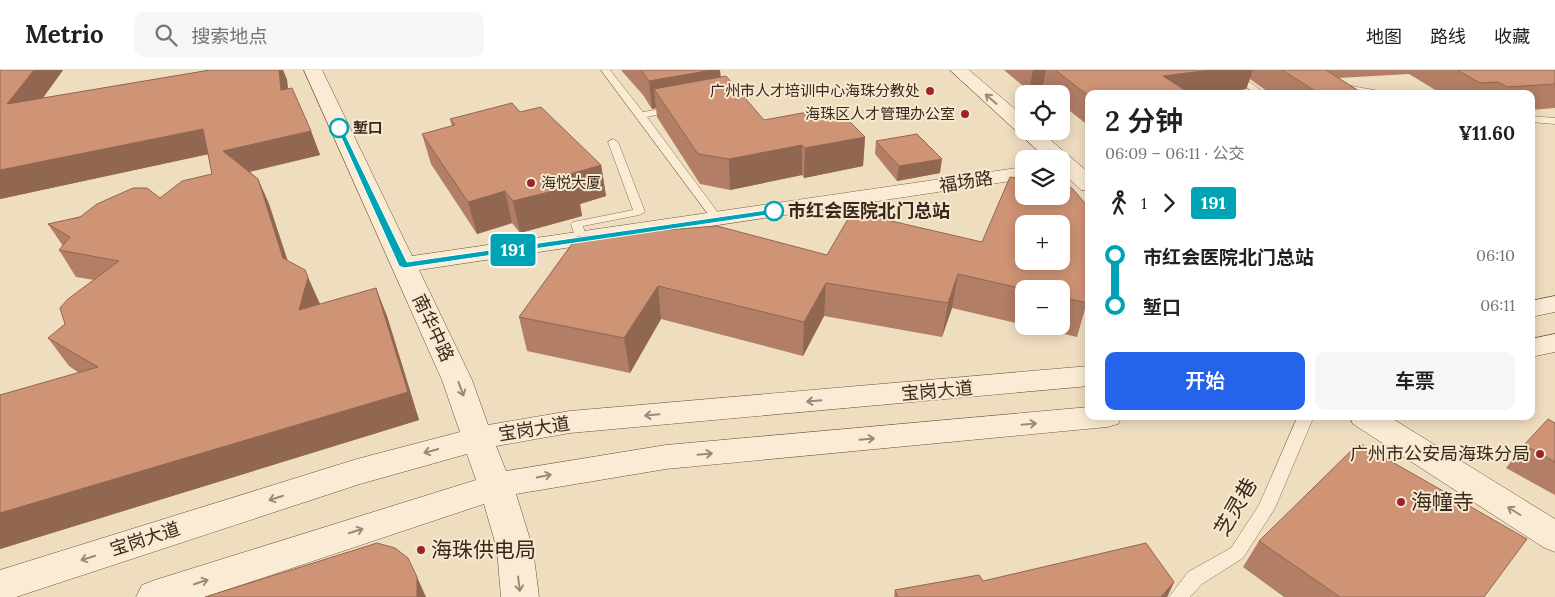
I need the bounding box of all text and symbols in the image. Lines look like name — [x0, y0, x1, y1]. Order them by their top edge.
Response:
search box — [134, 12, 484, 57]
text: Metrio — [25, 19, 104, 50]
icon: search — [152, 21, 180, 49]
text: 搜索地点 — [192, 24, 268, 48]
text: 地图 — [1366, 25, 1402, 48]
text: 路线 — [1430, 25, 1466, 48]
text: 收藏 — [1494, 25, 1530, 48]
place label: 广州市人才培训中心海珠分教处 — [710, 81, 920, 100]
marker: 广州市人才培训中心海珠分教处 — [924, 85, 936, 97]
map controls — [1015, 85, 1070, 335]
button: locate — [1015, 85, 1070, 140]
one-way arrow — [985, 93, 998, 104]
text: 2 分钟 — [1105, 103, 1183, 139]
place label: 海珠区人才管理办公室 — [805, 104, 955, 123]
marker: 海珠区人才管理办公室 — [959, 108, 971, 120]
marker: 堑口 — [329, 118, 349, 138]
place label: 堑口 — [353, 118, 383, 137]
text: ¥11.60 — [1458, 121, 1515, 145]
text: 06:09 – 06:11 · 公交 — [1105, 143, 1244, 163]
button: layers — [1015, 150, 1070, 205]
street label: 福场路 — [937, 166, 994, 197]
place label: 海悦大厦 — [541, 173, 601, 192]
marker: 海悦大厦 — [525, 177, 537, 189]
icon: walk — [1105, 189, 1133, 217]
icon: forward — [1155, 189, 1183, 217]
text: 191 — [1201, 191, 1226, 214]
text: 1 — [1141, 193, 1147, 213]
place label: 市红会医院北门总站 — [788, 199, 950, 222]
marker: 市红会医院北门总站 — [764, 201, 784, 221]
button: + — [1015, 215, 1070, 270]
line badge: 191 — [484, 234, 542, 266]
text: 191 — [501, 238, 525, 261]
text: 市红会医院北门总站 — [1143, 245, 1314, 269]
text: 06:10 — [1476, 245, 1515, 265]
button: − — [1015, 280, 1070, 335]
street label: 南华中路 — [408, 290, 459, 365]
text: 堑口 — [1143, 295, 1181, 319]
text: 06:11 — [1480, 295, 1515, 315]
button: 开始 — [1105, 352, 1305, 410]
button: 车票 — [1315, 352, 1515, 410]
street label: 宝岗大道 — [900, 376, 974, 405]
one-way arrow — [457, 381, 466, 397]
one-way arrow — [806, 396, 822, 406]
one-way arrow — [644, 410, 660, 420]
street label: 宝岗大道 — [497, 412, 571, 445]
one-way arrow — [1020, 420, 1036, 429]
one-way arrow — [858, 435, 874, 444]
place label: 广州市公安局海珠分局 — [1350, 442, 1530, 465]
one-way arrow — [424, 447, 440, 456]
marker: 广州市公安局海珠分局 — [1534, 448, 1546, 460]
one-way arrow — [697, 449, 713, 458]
one-way arrow — [536, 470, 552, 480]
street label: 芝灵巷 — [1208, 473, 1263, 541]
place label: 海幢寺 — [1411, 488, 1474, 515]
one-way arrow — [268, 493, 284, 503]
marker: 海幢寺 — [1395, 496, 1407, 508]
one-way arrow — [1507, 506, 1521, 516]
street label: 宝岗大道 — [107, 516, 183, 561]
one-way arrow — [347, 526, 363, 536]
place label: 海珠供电局 — [431, 536, 536, 563]
marker: 海珠供电局 — [415, 544, 427, 556]
one-way arrow — [80, 553, 96, 563]
one-way arrow — [514, 575, 524, 591]
one-way arrow — [193, 577, 208, 586]

